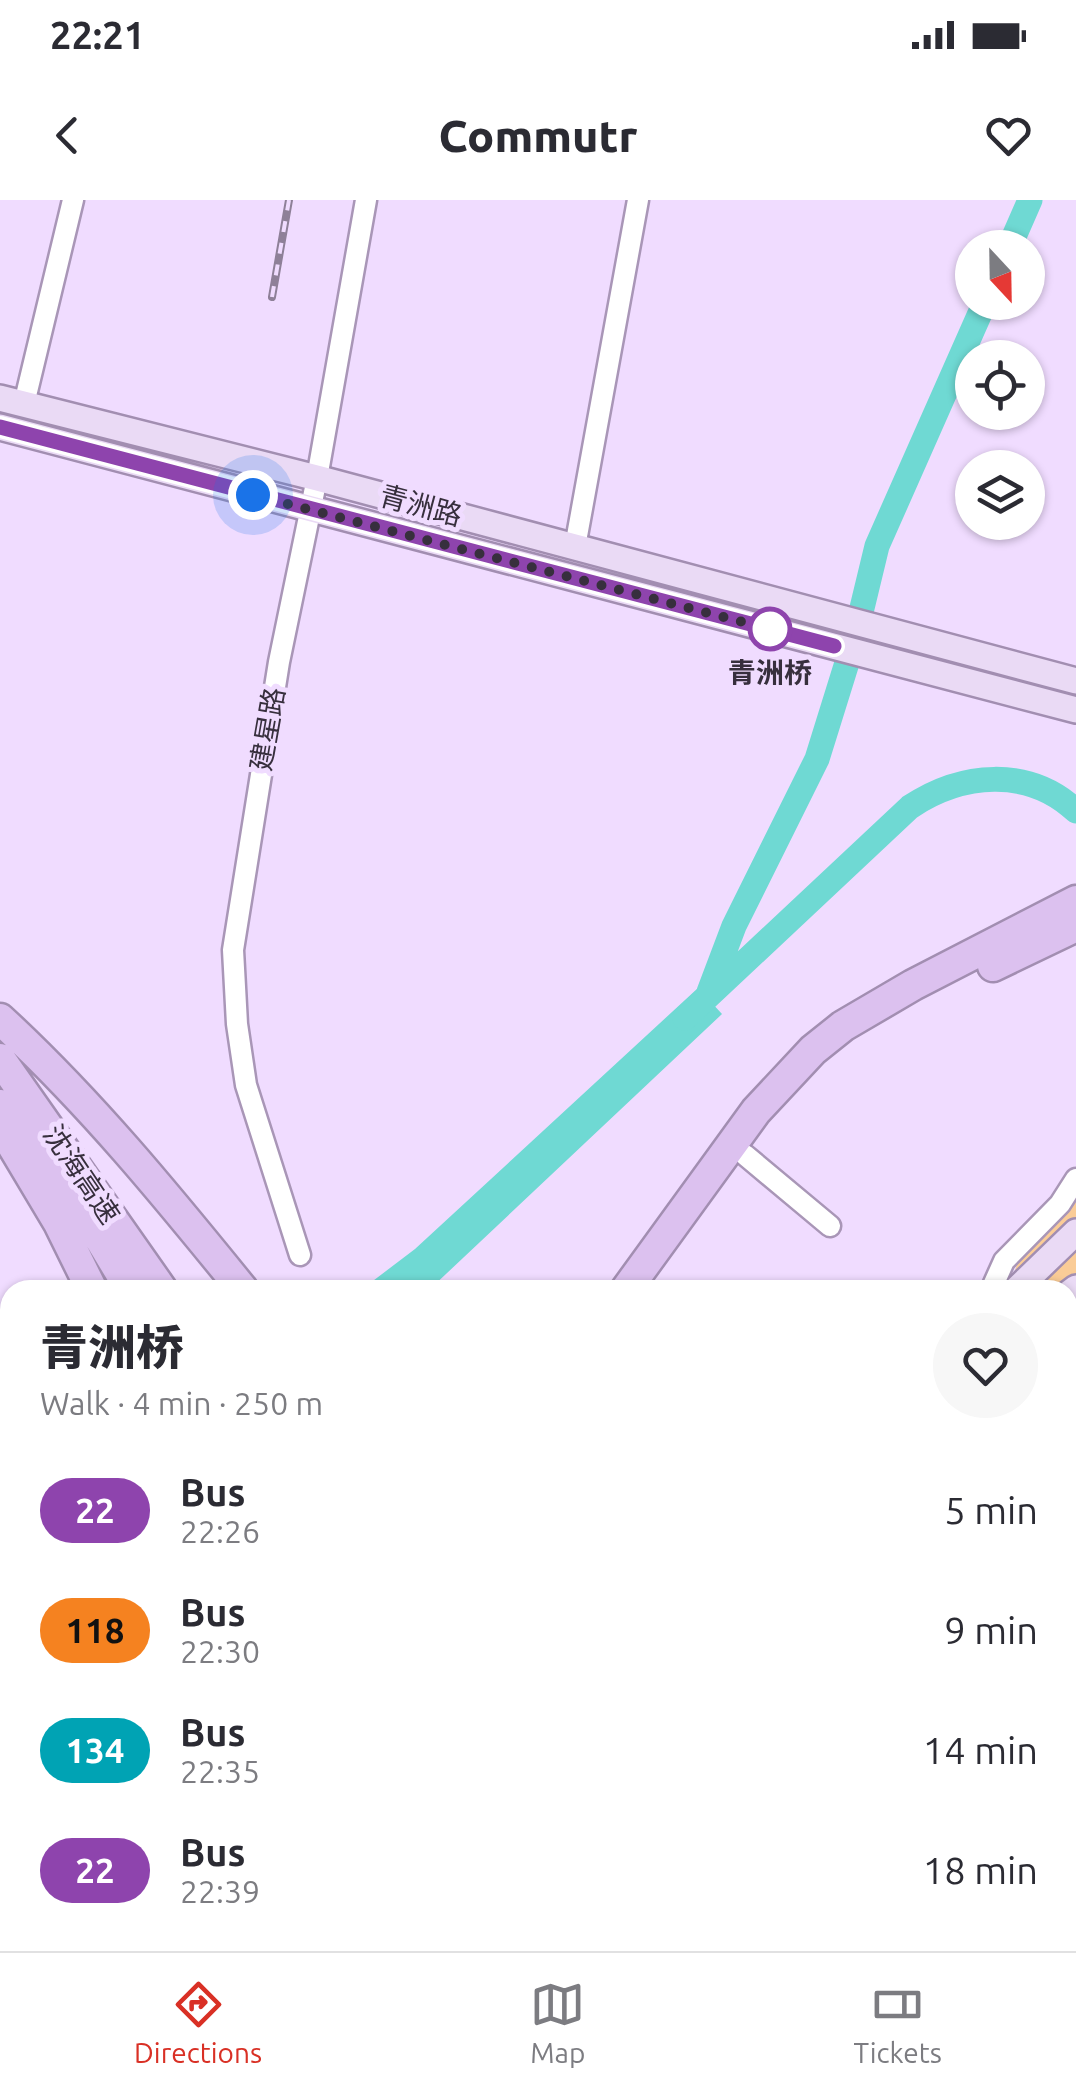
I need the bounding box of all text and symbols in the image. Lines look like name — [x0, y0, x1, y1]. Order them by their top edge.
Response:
text: 22:21 — [50, 14, 145, 56]
icon: back — [40, 108, 95, 163]
icon: heart — [981, 108, 1036, 163]
text: Commutr — [439, 110, 638, 161]
north arrow — [955, 230, 1045, 320]
map controls — [955, 230, 1045, 540]
button: locate — [955, 340, 1045, 430]
button: layers — [955, 450, 1045, 540]
your location — [228, 470, 278, 520]
street label: 青洲路 — [376, 479, 466, 531]
marker: 青洲桥 — [749, 608, 791, 650]
place label: 青洲桥 — [728, 657, 812, 688]
street label: 建星路 — [244, 685, 290, 773]
street label: 沈海高速 — [38, 1119, 126, 1229]
button: heart — [933, 1313, 1038, 1418]
text: 青洲桥 — [40, 1320, 184, 1374]
text: Walk · 4 min · 250 m — [40, 1385, 323, 1421]
text: Bus — [180, 1471, 245, 1513]
text: 5 min — [944, 1489, 1038, 1531]
text: 22 — [75, 1490, 115, 1530]
text: 22:26 — [180, 1513, 260, 1549]
text: Bus — [180, 1591, 245, 1633]
text: 9 min — [944, 1609, 1038, 1651]
text: 118 — [65, 1610, 125, 1650]
text: 22:30 — [180, 1633, 260, 1669]
text: Bus — [180, 1711, 245, 1753]
text: 14 min — [923, 1729, 1038, 1771]
text: 134 — [65, 1730, 125, 1770]
text: 22:35 — [180, 1753, 260, 1789]
text: Bus — [180, 1831, 245, 1873]
text: 18 min — [923, 1849, 1038, 1891]
text: 22 — [75, 1850, 115, 1890]
text: 22:39 — [180, 1873, 260, 1909]
tab: Directions — [134, 1977, 262, 2068]
tab: Map — [530, 1977, 585, 2068]
tab: Tickets — [854, 1977, 942, 2068]

